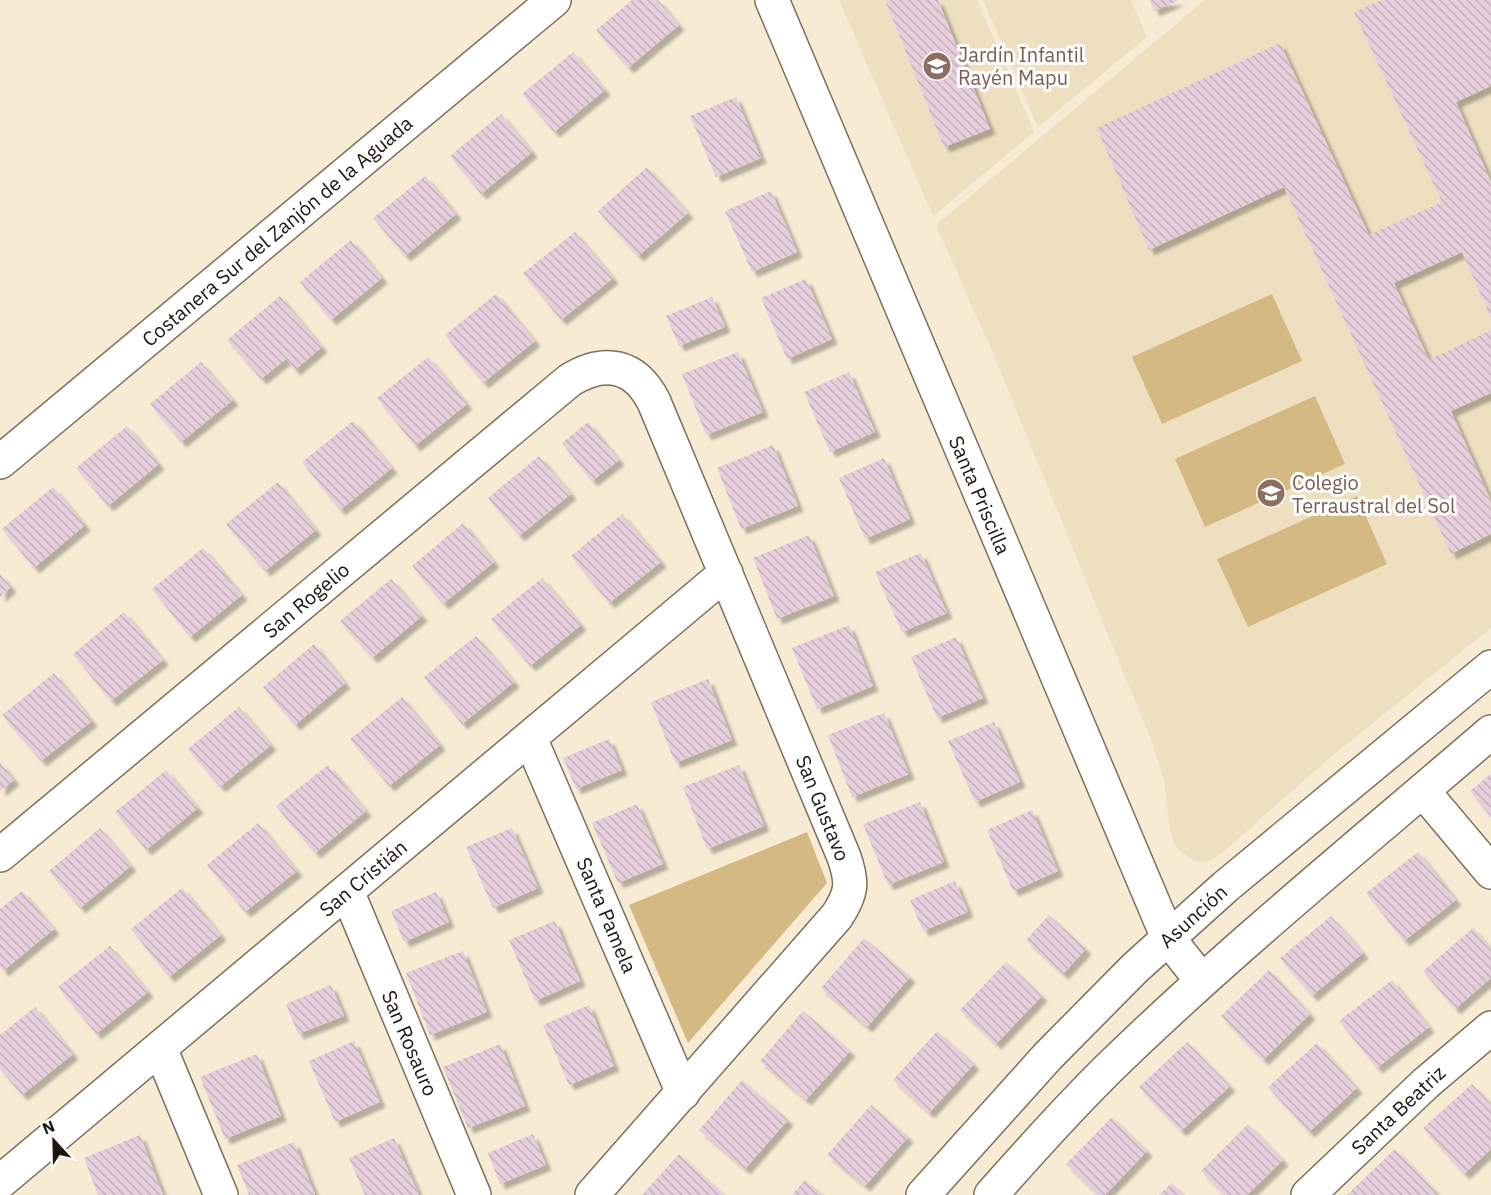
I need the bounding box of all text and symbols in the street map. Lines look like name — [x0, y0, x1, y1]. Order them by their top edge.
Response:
place label: Jardín Infantil Rayén Mapu — [958, 41, 1084, 91]
school or university icon: Jardín Infantil Rayén Mapu — [921, 50, 953, 82]
street label: Costanera Sur del Zanjón de la Aguada — [136, 109, 418, 352]
street label: Santa Priscilla — [943, 431, 1017, 559]
place label: Colegio Terraustral del Sol — [1292, 469, 1455, 519]
school or university icon: Colegio Terraustral del Sol — [1255, 477, 1287, 509]
street label: San Rogelio — [257, 556, 355, 644]
street label: San Gustavo — [790, 751, 856, 865]
street label: San Cristián — [313, 833, 413, 923]
street label: Santa Pamela — [570, 853, 644, 977]
street label: Asunción — [1153, 878, 1233, 954]
street label: San Rosauro — [376, 986, 444, 1100]
street label: Santa Beatriz — [1345, 1059, 1451, 1161]
north arrow — [24, 1111, 84, 1171]
text: N — [39, 1116, 58, 1139]

